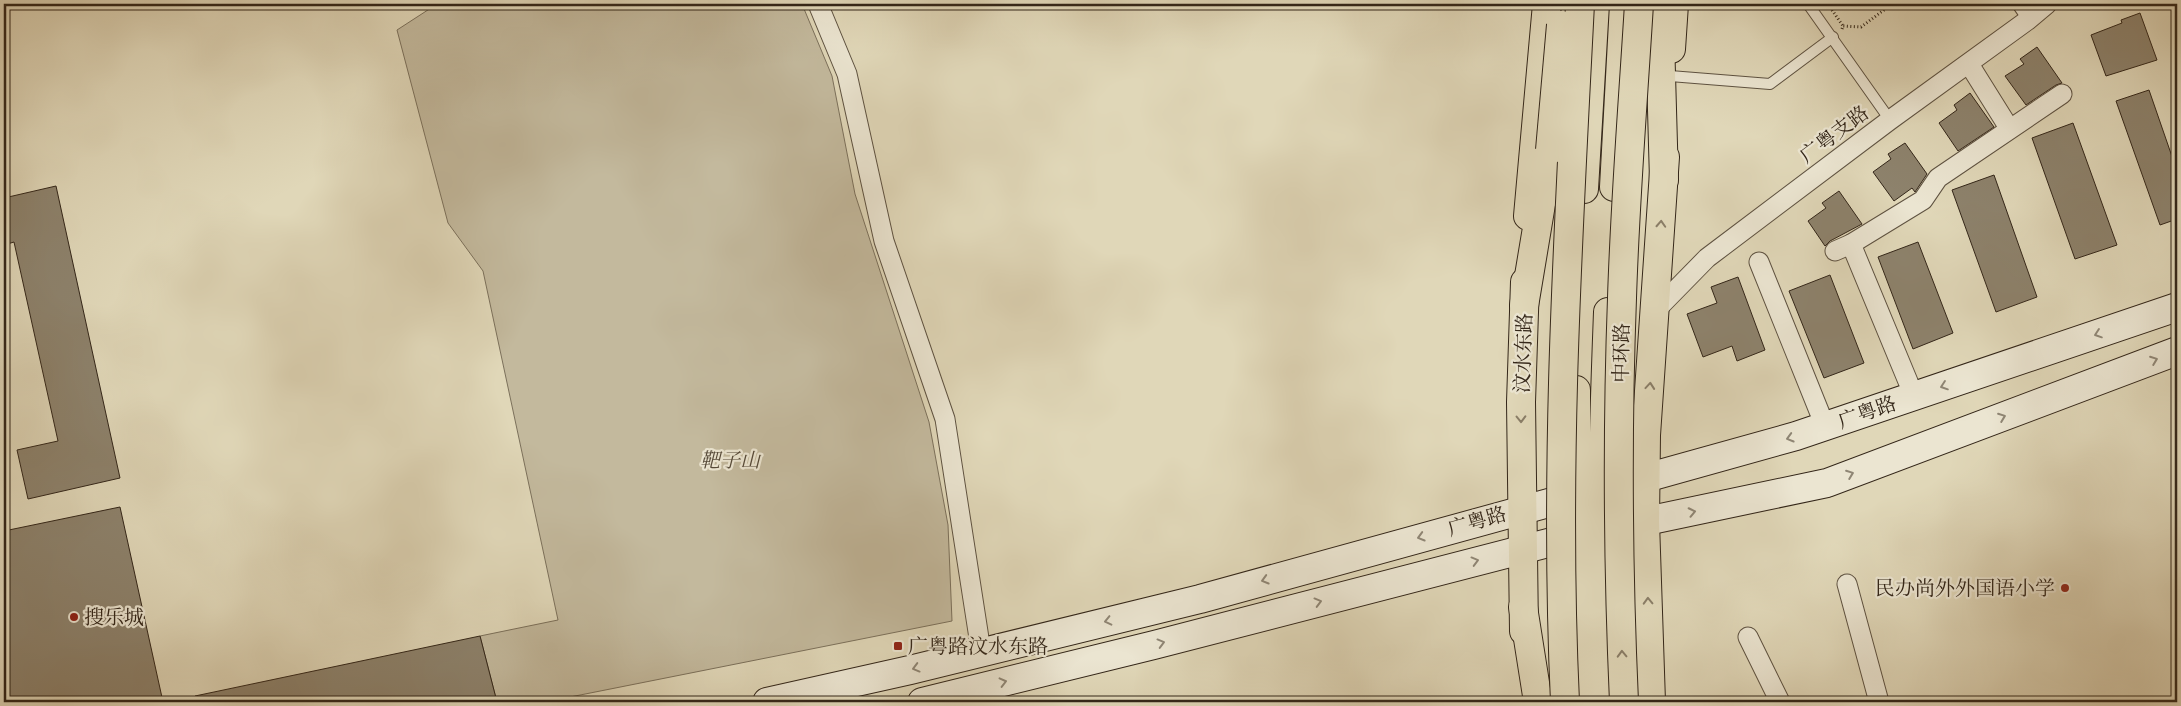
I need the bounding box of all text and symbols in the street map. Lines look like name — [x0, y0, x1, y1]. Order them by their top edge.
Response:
street label: 广粤支路 — [1793, 98, 1874, 169]
one-way arrow — [1656, 220, 1667, 228]
street label: 汶水东路 — [1507, 313, 1538, 393]
street label: 中环路 — [1605, 323, 1636, 383]
one-way arrow — [2094, 328, 2103, 338]
one-way arrow — [2150, 356, 2158, 366]
one-way arrow — [1940, 380, 1949, 390]
one-way arrow — [1645, 382, 1656, 390]
street label: 广粤路 — [1834, 388, 1900, 435]
one-way arrow — [1997, 413, 2006, 423]
one-way arrow — [1516, 415, 1527, 423]
one-way arrow — [1786, 432, 1795, 442]
park label: 靶子山 — [700, 445, 762, 474]
one-way arrow — [1845, 470, 1854, 480]
street label: 广粤路 — [1444, 498, 1510, 543]
one-way arrow — [1688, 507, 1697, 517]
one-way arrow — [1418, 531, 1426, 541]
one-way arrow — [1471, 556, 1480, 567]
place label: 民办尚外外国语小学 — [1875, 573, 2055, 602]
one-way arrow — [1261, 575, 1270, 585]
marker: 民办尚外外国语小学 — [2059, 582, 2071, 594]
one-way arrow — [1313, 597, 1322, 608]
one-way arrow — [1642, 597, 1653, 605]
place label: 搜乐城 — [84, 602, 144, 631]
marker: 搜乐城 — [68, 611, 80, 623]
one-way arrow — [1103, 615, 1112, 626]
place label: 广粤路汶水东路 — [908, 631, 1048, 660]
one-way arrow — [1156, 638, 1165, 649]
marker: 广粤路汶水东路 — [892, 640, 904, 652]
one-way arrow — [1617, 649, 1627, 657]
one-way arrow — [911, 662, 920, 673]
one-way arrow — [998, 677, 1007, 688]

